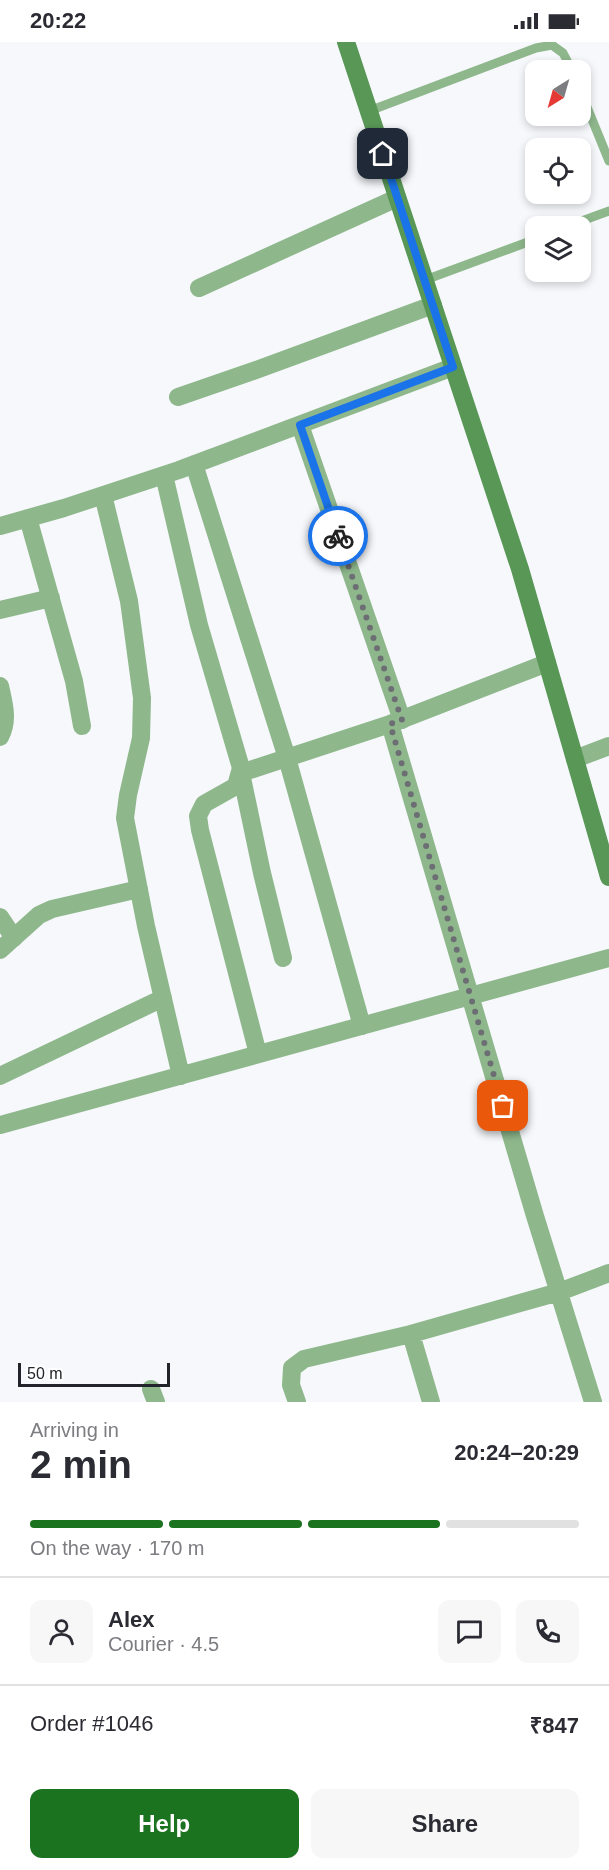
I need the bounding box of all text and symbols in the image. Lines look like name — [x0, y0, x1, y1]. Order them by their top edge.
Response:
text: 20:22 — [30, 8, 86, 33]
north arrow — [525, 60, 591, 126]
map controls — [525, 60, 591, 282]
pin — [357, 128, 408, 179]
icon: home — [366, 137, 399, 170]
button: locate — [525, 138, 591, 204]
button: layers — [525, 216, 591, 282]
courier — [308, 506, 368, 566]
icon: bike — [322, 520, 355, 553]
pin — [477, 1080, 528, 1131]
icon: bag — [486, 1089, 519, 1122]
scale bar — [18, 1360, 170, 1388]
text: 50 m — [27, 1365, 63, 1382]
text: Arriving in — [30, 1419, 119, 1441]
text: 20:24–20:29 — [454, 1440, 579, 1465]
text: 2 min — [30, 1443, 132, 1486]
text: On the way · 170 m — [30, 1537, 205, 1559]
button: person — [30, 1600, 93, 1663]
button: chat — [438, 1600, 501, 1663]
button: phone — [516, 1600, 579, 1663]
text: Alex — [108, 1607, 154, 1632]
text: Courier · 4.5 — [108, 1633, 219, 1655]
text: Order #1046 — [30, 1711, 154, 1736]
text: ₹847 — [530, 1713, 579, 1738]
button: Help — [30, 1789, 299, 1858]
button: Share — [311, 1789, 579, 1858]

